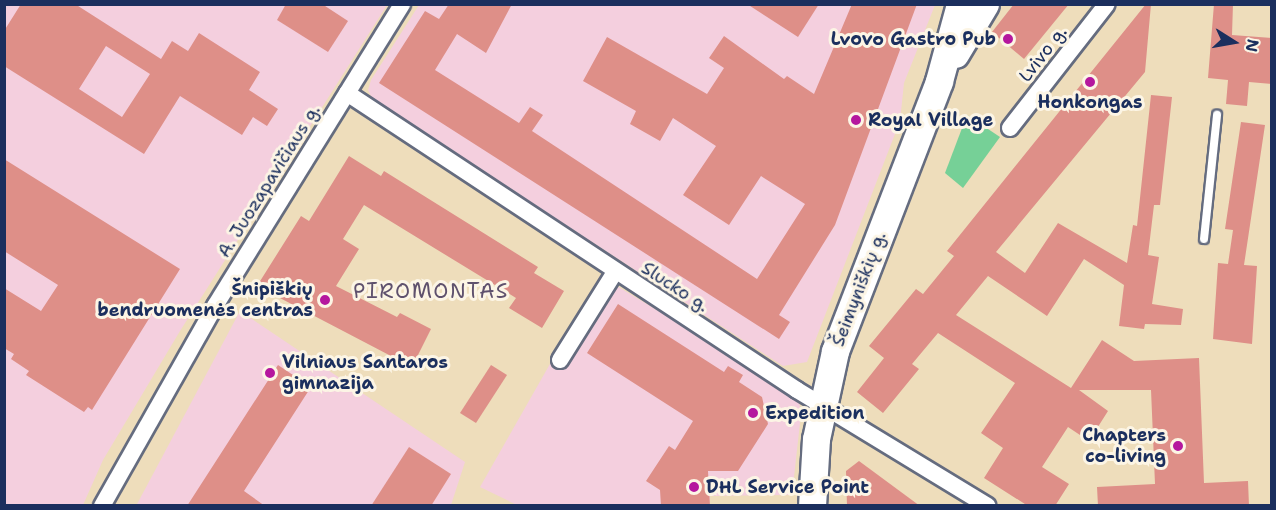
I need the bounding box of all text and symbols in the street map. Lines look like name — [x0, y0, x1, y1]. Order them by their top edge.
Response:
north arrow — [1204, 12, 1264, 72]
street label: Lvivo g. — [1014, 22, 1072, 86]
place label: Lvovo Gastro Pub — [831, 28, 996, 50]
marker: Lvovo Gastro Pub — [1001, 32, 1015, 46]
text: N — [1241, 37, 1264, 54]
marker: Honkongas — [1083, 75, 1097, 89]
place label: Honkongas — [1038, 91, 1142, 113]
street label: A. Juozapavičiaus g. — [213, 100, 325, 262]
place label: Royal Village — [868, 109, 993, 131]
marker: Royal Village — [849, 113, 863, 127]
street label: Šeimyniškių g. — [827, 229, 891, 349]
street label: Slucko g. — [637, 257, 713, 317]
district label: PIROMONTAS — [353, 278, 509, 304]
place label: Šnipiškių bendruomenės centras — [98, 279, 313, 322]
marker: Šnipiškių bendruomenės centras — [318, 293, 332, 307]
place label: Vilniaus Santaros gimnazija — [282, 352, 448, 394]
marker: Vilniaus Santaros gimnazija — [263, 366, 277, 380]
place label: Expedition — [765, 402, 864, 424]
marker: Expedition — [746, 406, 760, 420]
place label: Chapters co-living — [1082, 425, 1166, 468]
marker: Chapters co-living — [1171, 439, 1185, 453]
place label: DHL Service Point — [706, 476, 869, 498]
marker: DHL Service Point — [687, 480, 701, 494]

